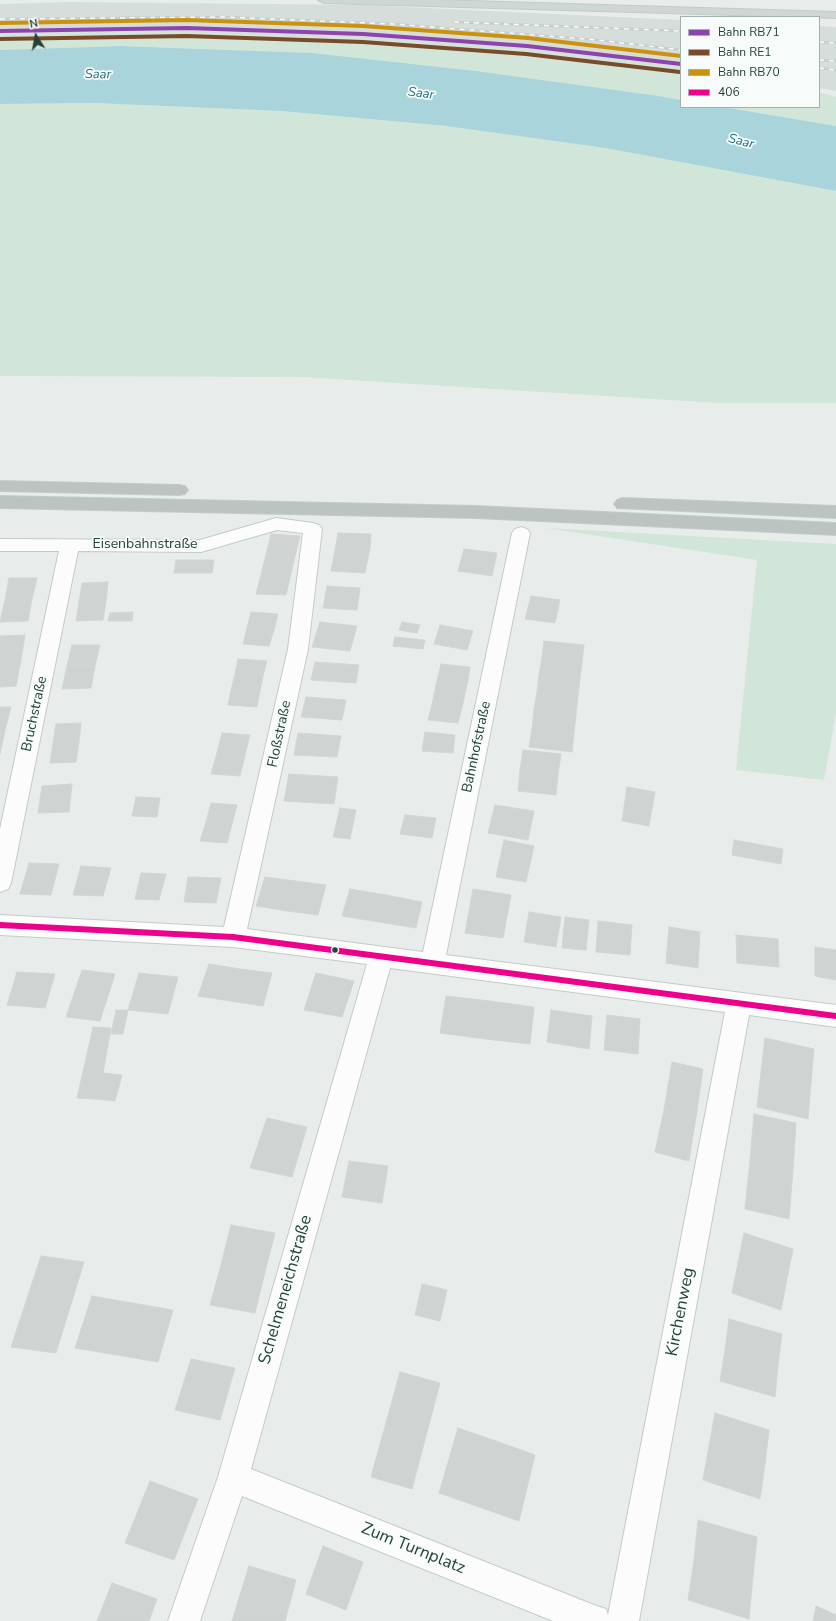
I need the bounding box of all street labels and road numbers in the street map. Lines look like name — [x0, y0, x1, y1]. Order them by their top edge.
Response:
street label: Eisenbahnstraße — [92, 537, 198, 553]
street label: Bruchstraße — [19, 675, 51, 753]
street label: Floßstraße — [265, 699, 295, 769]
street label: Bahnhofstraße — [459, 700, 495, 794]
street label: Schelmeneichstraße — [255, 1213, 317, 1367]
street label: Kirchenweg — [662, 1266, 700, 1358]
street label: Zum Turnplatz — [358, 1519, 468, 1579]

